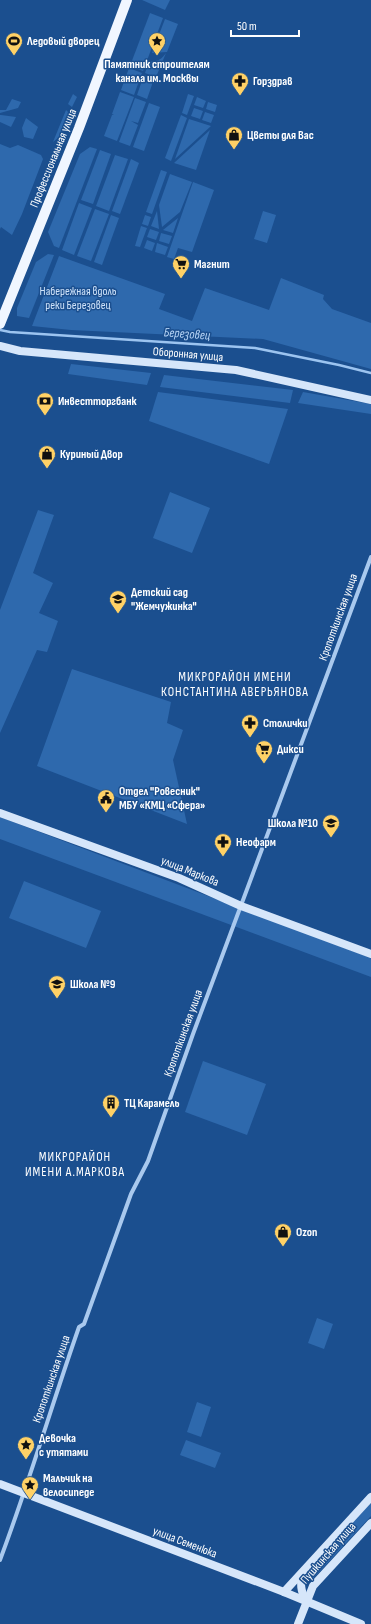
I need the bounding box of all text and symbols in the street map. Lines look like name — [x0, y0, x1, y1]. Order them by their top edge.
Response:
scale bar — [231, 12, 299, 38]
text: 50 m — [237, 19, 257, 34]
sports icon: Ледовый дворец — [4, 31, 24, 56]
place icon: Памятник строителям канала им. Москвы — [147, 31, 167, 56]
place label: Ледовый дворец — [26, 34, 100, 49]
place label: Памятник строителям канала им. Москвы — [104, 57, 210, 86]
pharmacy icon: Горздрав — [230, 71, 250, 96]
place label: Горздрав — [253, 74, 292, 89]
street label: Профессиональная улица — [27, 106, 80, 210]
shop icon: Цветы для Вас — [224, 125, 244, 150]
place label: Цветы для Вас — [247, 128, 314, 143]
supermarket icon: Магнит — [171, 254, 191, 279]
place label: Магнит — [194, 257, 230, 272]
park label: Набережная вдоль реки Березовец — [40, 284, 117, 313]
water label: Березовец — [163, 324, 211, 344]
street label: Оборонная улица — [152, 344, 224, 365]
bank icon: Инвестторгбанк — [35, 391, 55, 416]
place label: Инвестторгбанк — [58, 394, 137, 409]
shop icon: Куриный Двор — [37, 444, 57, 469]
place label: Куриный Двор — [60, 447, 123, 462]
street label: Кропоткинская улица — [316, 571, 361, 663]
place label: Детский сад "Жемчужинка" — [131, 585, 197, 614]
school or university icon: Детский сад "Жемчужинка" — [108, 589, 128, 614]
district label: МИКРОРАЙОН ИМЕНИ КОНСТАНТИНА АВЕРЬЯНОВА — [161, 669, 309, 700]
pharmacy icon: Столички — [240, 713, 260, 738]
place label: Столички — [263, 716, 308, 731]
supermarket icon: Дикси — [254, 739, 274, 764]
place label: Дикси — [277, 742, 304, 757]
place label: Отдел "Ровесник" МБУ «КМЦ «Сфера» — [119, 784, 205, 813]
public building icon: Отдел "Ровесник" МБУ «КМЦ «Сфера» — [96, 788, 116, 813]
school or university icon: Школа №10 — [321, 813, 341, 838]
place label: Школа №10 — [268, 816, 318, 831]
pharmacy icon: Неофарм — [213, 832, 233, 857]
place label: Неофарм — [236, 835, 276, 850]
street label: улица Маркова — [159, 853, 221, 890]
school or university icon: Школа №9 — [47, 974, 67, 999]
place label: Школа №9 — [70, 977, 116, 992]
street label: Кропоткинская улица — [161, 987, 206, 1079]
building icon: ТЦ Карамель — [101, 1093, 121, 1118]
place label: ТЦ Карамель — [124, 1096, 179, 1111]
district label: МИКРОРАЙОН ИМЕНИ А.МАРКОВА — [25, 1149, 125, 1180]
shop icon: Ozon — [273, 1222, 293, 1247]
place label: Ozon — [296, 1225, 317, 1240]
street label: Кропоткинская улица — [29, 1333, 74, 1425]
place label: Девочка с утятами — [39, 1431, 88, 1460]
place icon: Девочка с утятами — [16, 1435, 36, 1460]
place label: Мальчик на велосипеде — [43, 1471, 94, 1500]
place icon: Мальчик на велосипеде — [20, 1475, 40, 1500]
street label: Пушкинская улица — [298, 1519, 359, 1587]
street label: улица Семенюка — [151, 1523, 219, 1562]

